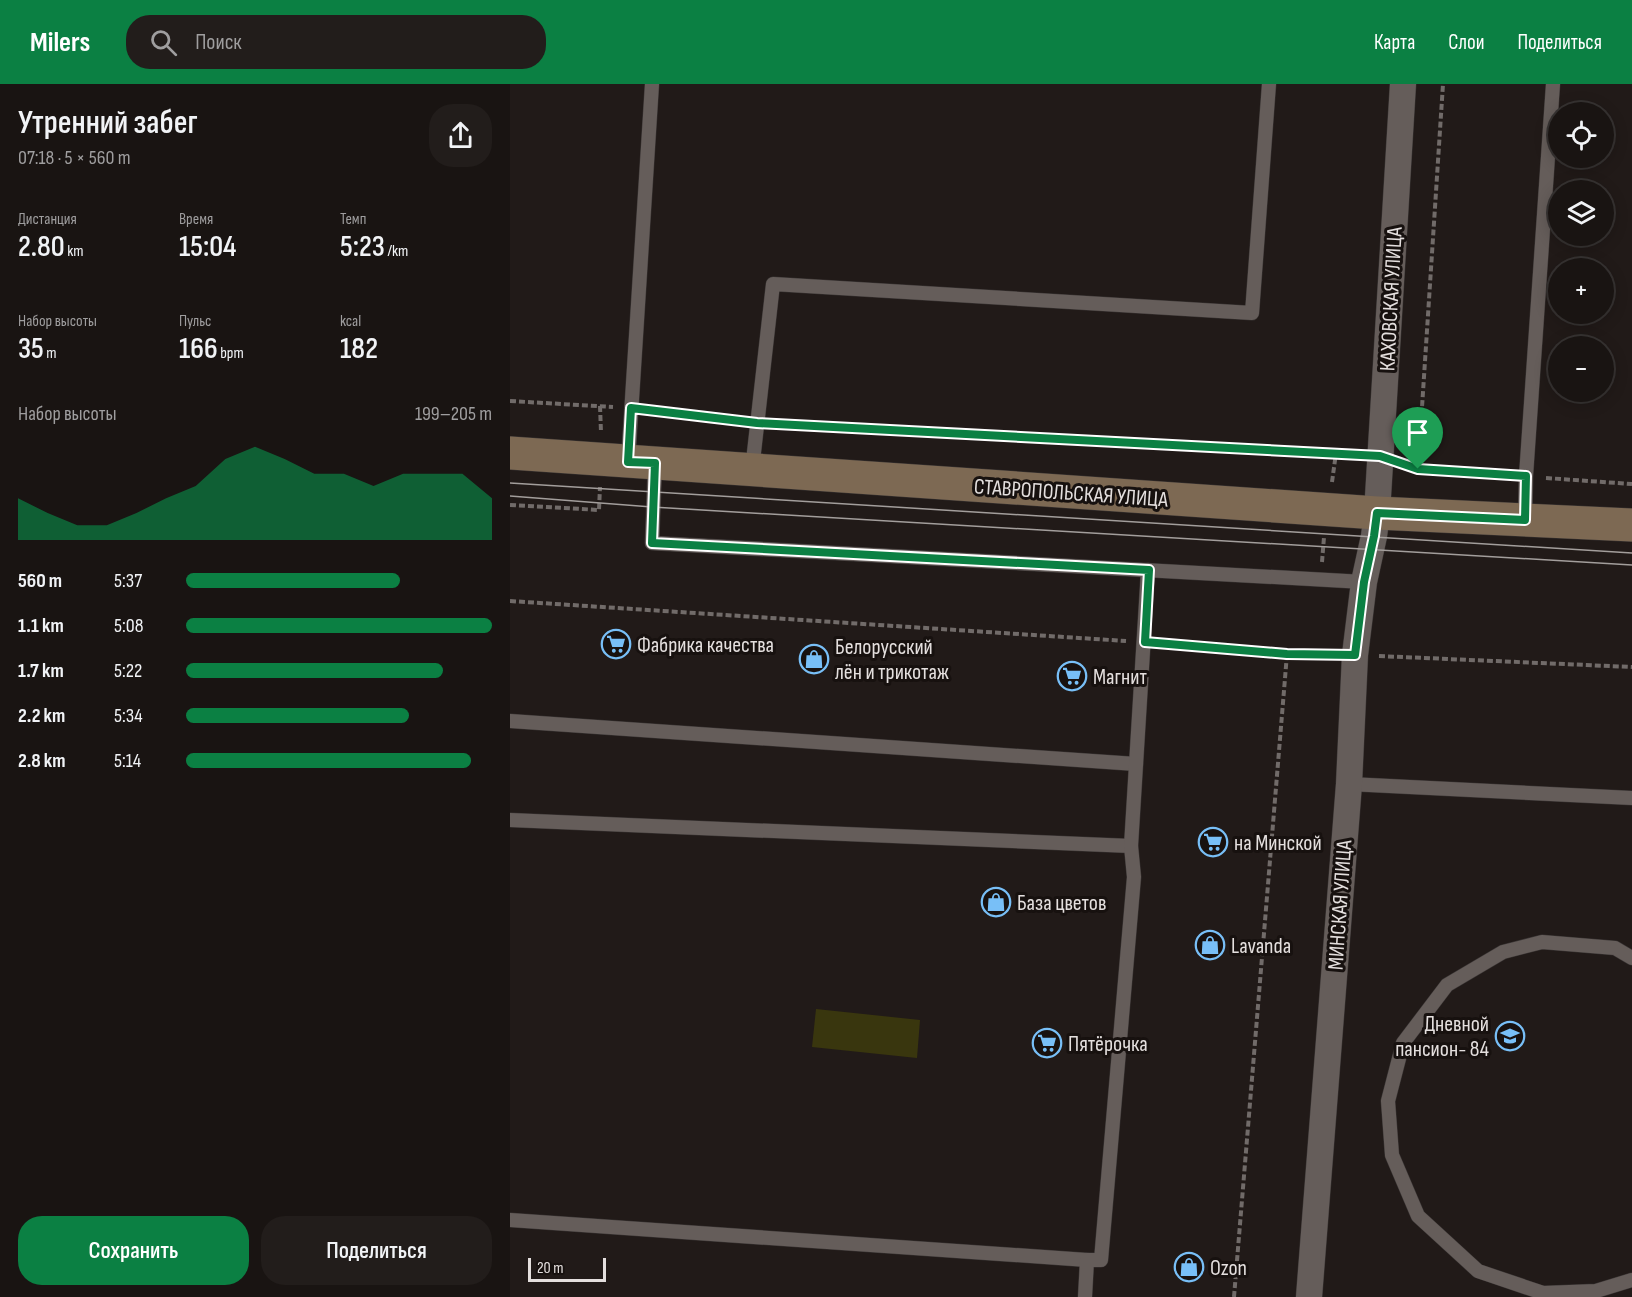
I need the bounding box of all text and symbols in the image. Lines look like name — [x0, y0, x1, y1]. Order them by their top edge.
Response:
search box — [126, 15, 546, 69]
text: Milers — [30, 26, 90, 59]
icon: search — [147, 26, 180, 59]
text: Поиск — [195, 29, 242, 56]
text: Карта — [1374, 30, 1415, 55]
text: Слои — [1448, 30, 1484, 55]
text: Поделиться — [1517, 30, 1602, 55]
map controls — [1548, 102, 1614, 402]
button: locate — [1548, 102, 1614, 168]
text: Утренний забег — [18, 103, 198, 143]
button: share — [429, 104, 492, 167]
text: 07:18 · 5 × 560 m — [18, 146, 131, 170]
button: layers — [1548, 180, 1614, 246]
text: Дистанция — [18, 210, 77, 229]
text: Время — [179, 210, 213, 229]
text: Темп — [340, 210, 366, 229]
street label: КАХОВСКАЯ УЛИЦА — [1374, 226, 1409, 372]
text: 2.80 — [18, 229, 65, 265]
text: 15:04 — [179, 229, 236, 265]
text: 5:23 — [340, 229, 385, 265]
text: km — [65, 242, 84, 261]
text: /km — [385, 242, 408, 261]
button: + — [1548, 258, 1614, 324]
text: Набор высоты — [18, 312, 97, 331]
text: Пульс — [179, 312, 212, 331]
text: kcal — [340, 312, 361, 331]
text: 35 — [18, 331, 44, 367]
text: 166 — [179, 331, 218, 367]
text: 182 — [340, 331, 378, 367]
button: − — [1548, 336, 1614, 402]
text: m — [44, 344, 57, 363]
text: bpm — [218, 344, 244, 363]
text: Набор высоты — [18, 402, 117, 426]
text: 199–205 m — [415, 402, 492, 426]
pin — [1392, 407, 1443, 469]
icon: arrive — [1401, 416, 1434, 449]
street label: СТАВРОПОЛЬСКАЯ УЛИЦА — [973, 473, 1169, 514]
text: 560 m — [18, 569, 62, 593]
text: 5:37 — [114, 569, 142, 593]
text: 1.1 km — [18, 614, 64, 638]
text: 5:08 — [114, 614, 143, 638]
supermarket icon: Фабрика качества — [600, 628, 632, 660]
place label: Фабрика качества — [637, 632, 774, 659]
place label: Белорусский лён и трикотаж — [835, 634, 949, 686]
shop icon: Белорусский лён и трикотаж — [798, 643, 830, 675]
text: 1.7 km — [18, 659, 64, 683]
text: 5:22 — [114, 659, 142, 683]
supermarket icon: Магнит — [1056, 660, 1088, 692]
place label: Магнит — [1093, 664, 1147, 691]
text: 2.2 km — [18, 704, 65, 728]
text: 5:34 — [114, 704, 143, 728]
text: 2.8 km — [18, 749, 66, 773]
text: 5:14 — [114, 749, 141, 773]
supermarket icon: на Минской — [1197, 826, 1229, 858]
place label: на Минской — [1234, 830, 1322, 857]
street label: МИНСКАЯ УЛИЦА — [1322, 839, 1359, 971]
shop icon: База цветов — [980, 886, 1012, 918]
place label: База цветов — [1017, 890, 1106, 917]
shop icon: Lavanda — [1194, 929, 1226, 961]
place label: Lavanda — [1231, 933, 1291, 960]
place label: Дневной пансион- 84 — [1395, 1011, 1489, 1063]
school or university icon: Дневной пансион- 84 — [1494, 1020, 1526, 1052]
supermarket icon: Пятёрочка — [1031, 1027, 1063, 1059]
place label: Пятёрочка — [1068, 1031, 1148, 1058]
button: Сохранить — [18, 1216, 249, 1285]
button: Поделиться — [261, 1216, 492, 1285]
shop icon: Ozon — [1173, 1251, 1205, 1283]
scale bar — [528, 1255, 606, 1282]
place label: Ozon — [1210, 1255, 1247, 1282]
text: 20 m — [537, 1259, 564, 1278]

